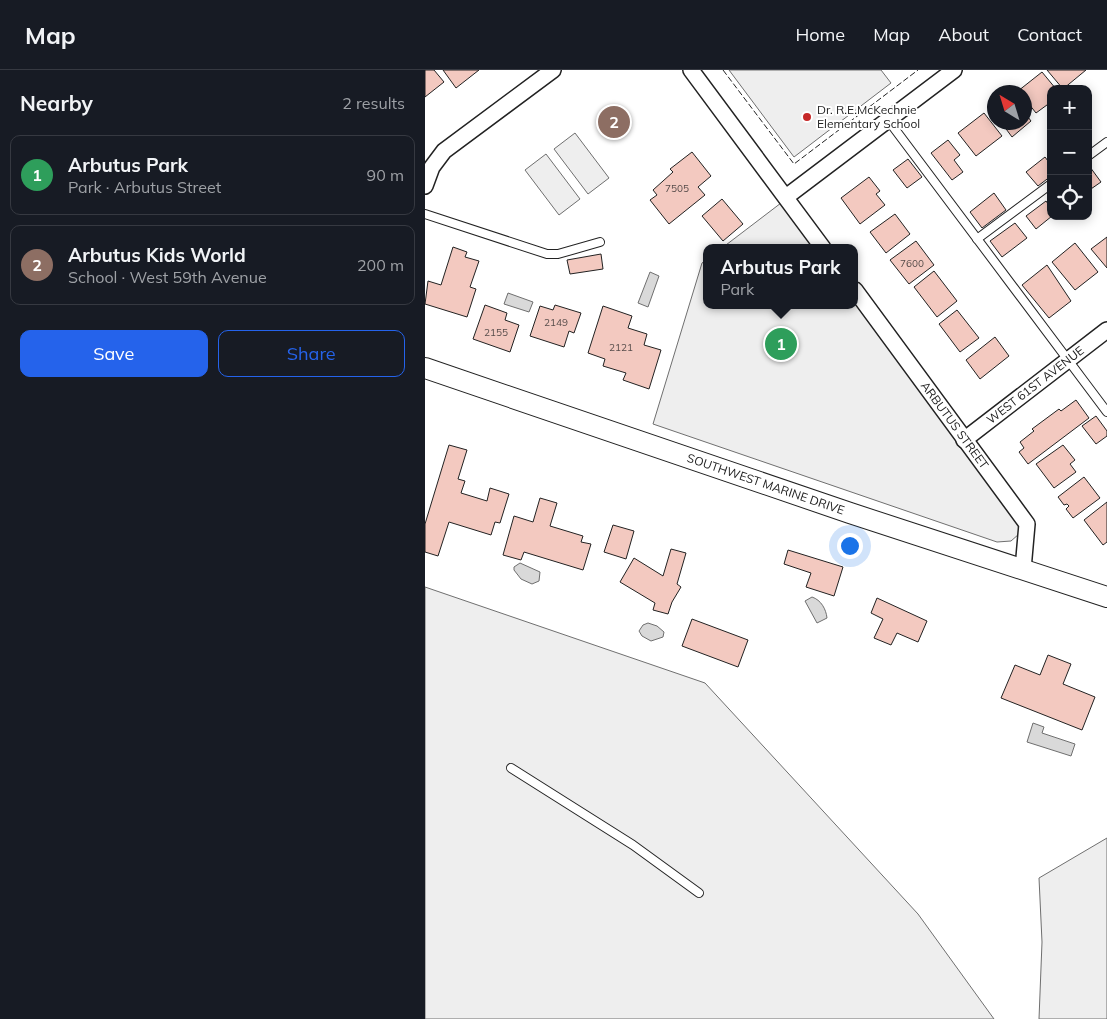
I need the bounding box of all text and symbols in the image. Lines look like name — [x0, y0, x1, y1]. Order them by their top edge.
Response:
text: Map — [25, 20, 76, 50]
text: Home — [795, 23, 845, 46]
text: Map — [873, 23, 910, 46]
text: About — [938, 23, 989, 46]
text: Contact — [1017, 23, 1082, 46]
north arrow — [987, 85, 1032, 130]
map controls — [1047, 85, 1092, 220]
button: + — [1047, 85, 1092, 130]
text: Nearby — [20, 90, 93, 116]
text: 2 results — [342, 93, 405, 113]
place label: Dr. R.E.McKechnie Elementary School — [817, 102, 920, 131]
pin: 2 — [598, 103, 630, 141]
marker: Dr. R.E.McKechnie Elementary School — [801, 111, 813, 123]
button: − — [1047, 130, 1092, 175]
text: Arbutus Park — [68, 153, 188, 177]
text: 1 — [32, 165, 42, 185]
text: 90 m — [367, 165, 404, 185]
button: locate — [1047, 175, 1092, 220]
text: Park · Arbutus Street — [68, 177, 221, 197]
house number: 7505 — [665, 182, 689, 195]
text: Arbutus Kids World — [68, 243, 246, 267]
popup — [703, 244, 858, 309]
text: 2 — [32, 255, 42, 275]
text: 200 m — [357, 255, 404, 275]
text: Arbutus Park — [720, 255, 841, 279]
house number: 7600 — [900, 257, 924, 270]
text: School · West 59th Avenue — [68, 267, 267, 287]
text: Park — [720, 279, 754, 299]
house number: 2149 — [544, 316, 568, 329]
pin: 1 — [765, 325, 797, 363]
house number: 2155 — [484, 326, 508, 339]
button: Save — [20, 330, 208, 377]
button: Share — [218, 330, 405, 377]
house number: 2121 — [609, 341, 633, 354]
street label: WEST 61ST AVENUE — [983, 343, 1087, 427]
street label: ARBUTUS STREET — [918, 378, 992, 472]
street label: SOUTHWEST MARINE DRIVE — [685, 450, 847, 518]
your location — [837, 533, 863, 559]

